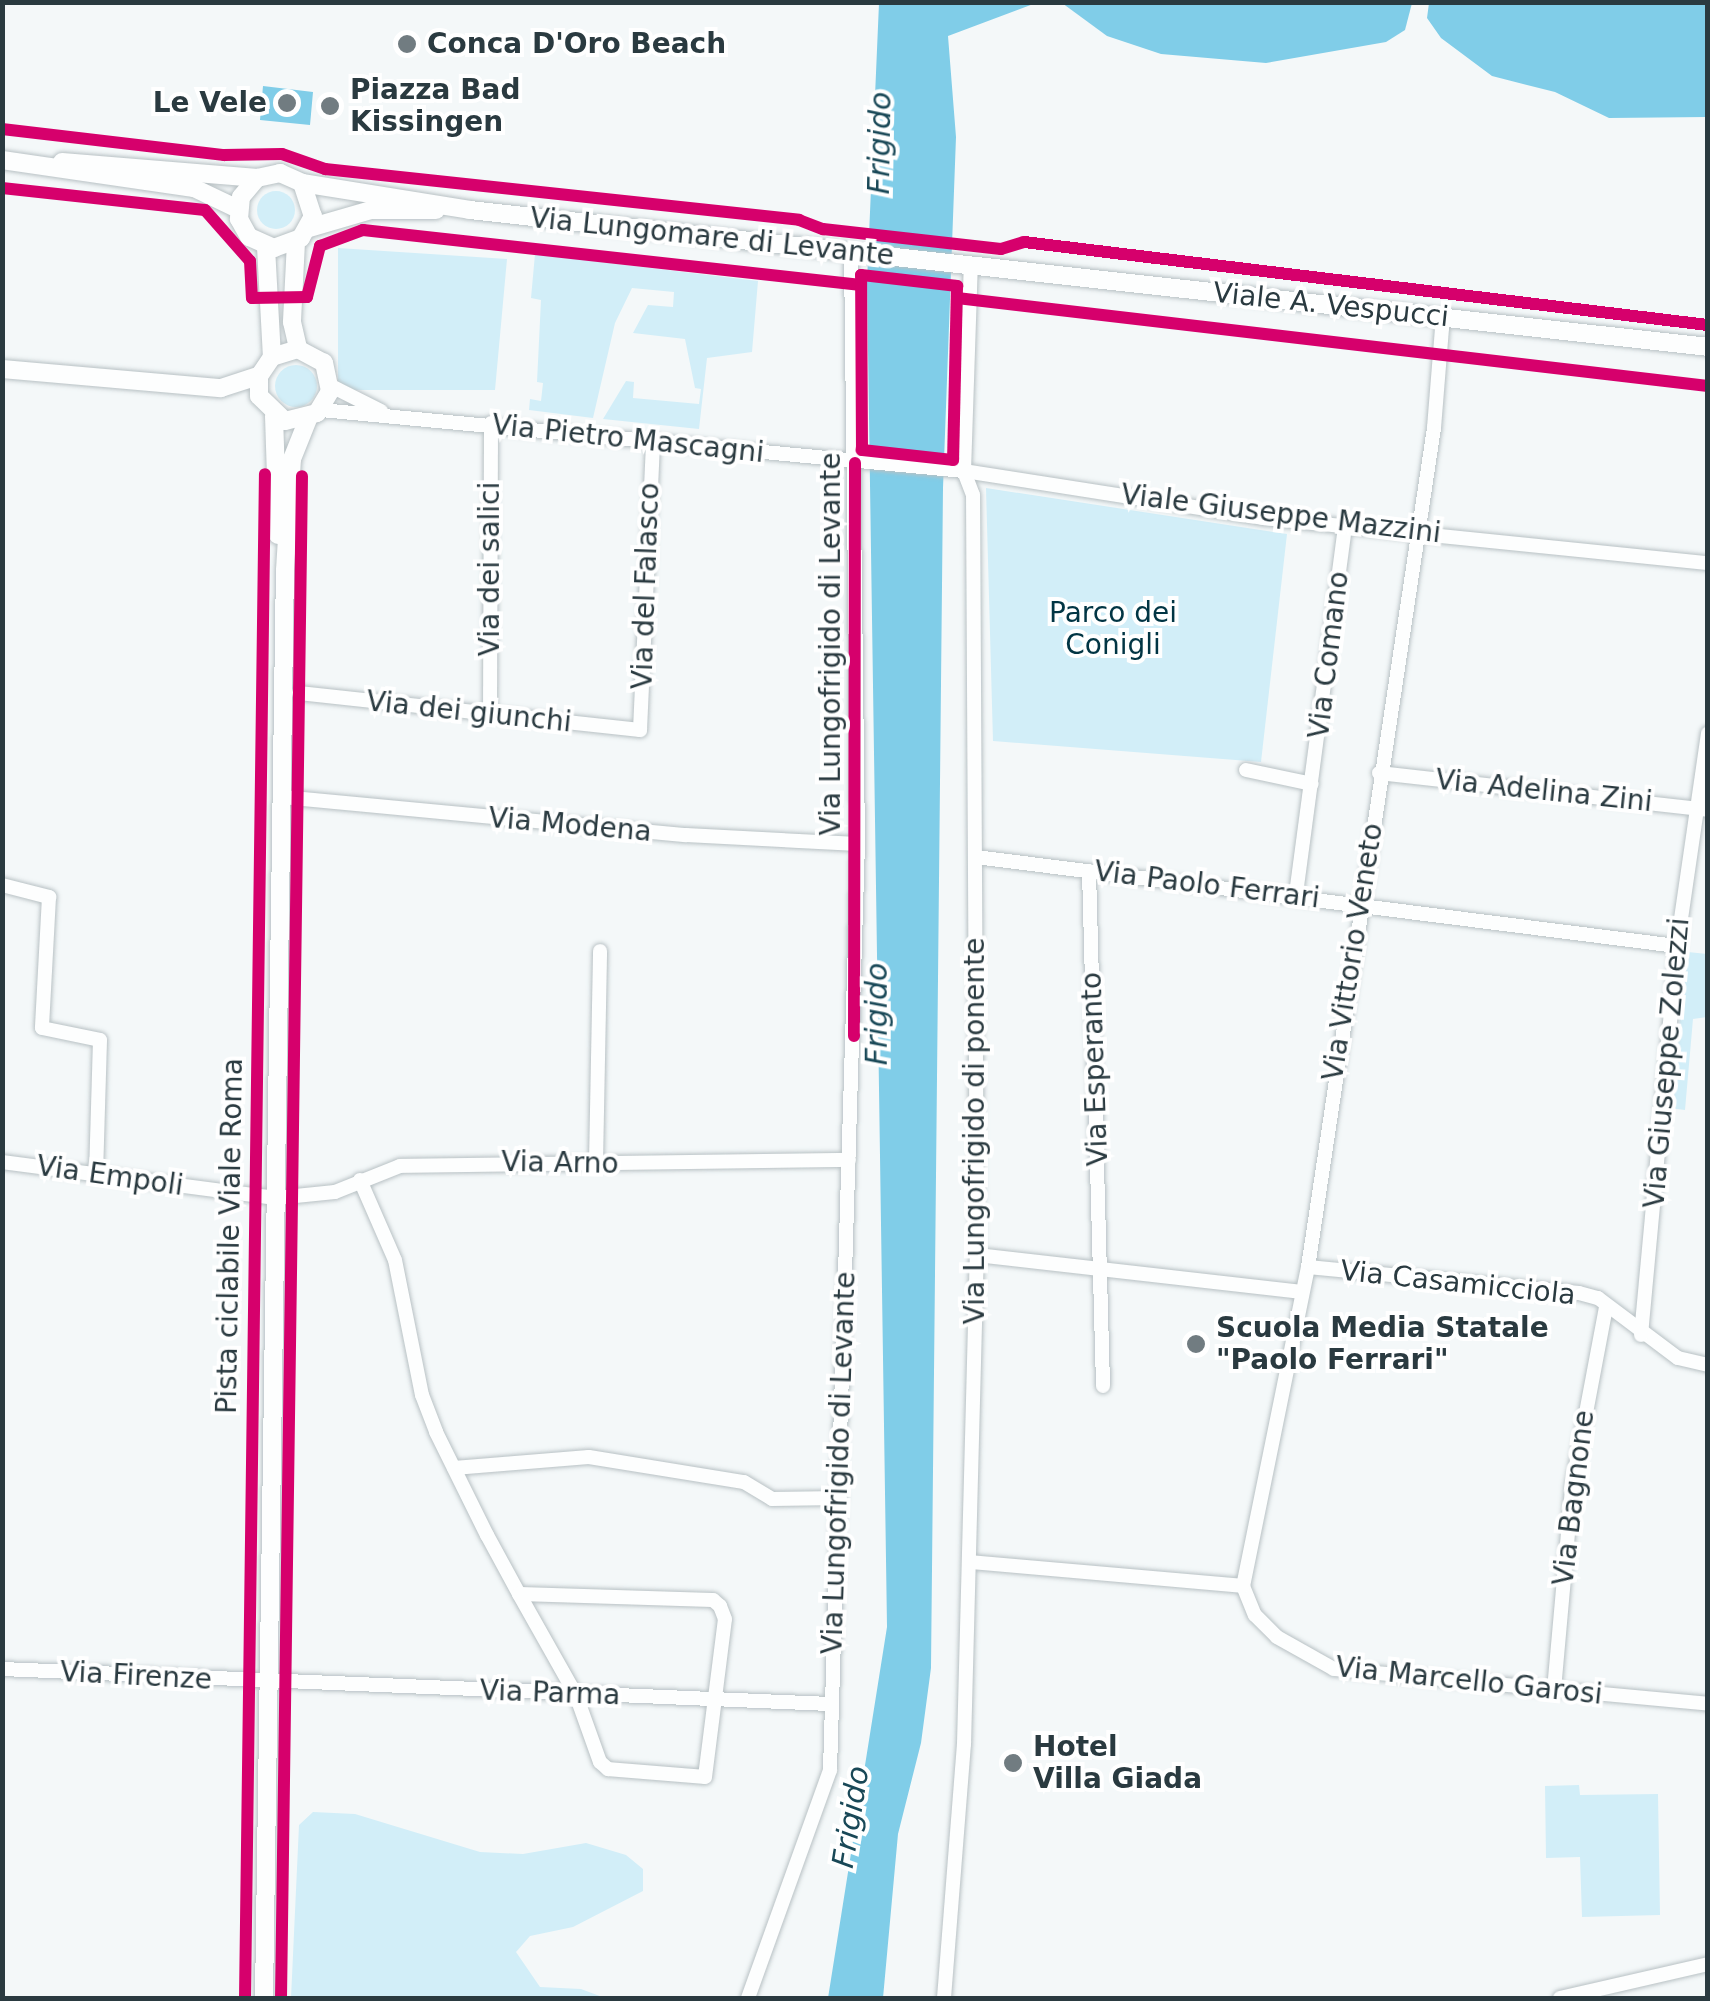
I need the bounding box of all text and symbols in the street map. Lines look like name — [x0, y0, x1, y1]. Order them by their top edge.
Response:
place label: Conca D'Oro Beach — [427, 27, 726, 61]
marker: Conca D'Oro Beach — [396, 33, 418, 55]
place label: Piazza Bad Kissingen — [350, 73, 521, 139]
place label: Le Vele — [153, 86, 267, 120]
water label: Frigido — [861, 91, 899, 195]
marker: Le Vele — [276, 92, 298, 114]
marker: Piazza Bad Kissingen — [319, 95, 341, 117]
street label: Via Lungomare di Levante — [528, 201, 896, 273]
street label: Viale A. Vespucci — [1212, 276, 1450, 334]
street label: Via Pietro Mascagni — [490, 408, 766, 470]
street label: Via Lungofrigido di Levante — [814, 453, 848, 835]
street label: Viale Giuseppe Mazzini — [1119, 478, 1443, 550]
street label: Via dei salici — [473, 482, 507, 656]
street label: Via del Falasco — [626, 482, 666, 690]
street label: Via Comano — [1302, 569, 1356, 741]
park label: Parco dei Conigli — [1049, 596, 1177, 662]
street label: Via dei giunchi — [365, 685, 573, 739]
street label: Via Adelina Zini — [1434, 763, 1654, 819]
street label: Via Modena — [487, 801, 653, 849]
street label: Via Vittorio Veneto — [1316, 821, 1390, 1083]
street label: Via Paolo Ferrari — [1092, 855, 1322, 915]
street label: Via Giuseppe Zolezzi — [1638, 916, 1696, 1210]
street label: Via Lungofrigido di ponente — [958, 938, 992, 1324]
water label: Frigido — [859, 963, 895, 1065]
street label: Via Esperanto — [1075, 971, 1115, 1167]
street label: Pista ciclabile Viale Roma — [210, 1058, 250, 1414]
street label: Via Arno — [501, 1145, 619, 1181]
street label: Via Empoli — [34, 1149, 186, 1203]
street label: Via Casamicciola — [1339, 1254, 1577, 1312]
street label: Via Lungofrigido di Levante — [816, 1271, 862, 1655]
place label: Scuola Media Statale "Paolo Ferrari" — [1216, 1311, 1549, 1377]
marker: Scuola Media Statale "Paolo Ferrari" — [1185, 1333, 1207, 1355]
street label: Via Bagnone — [1547, 1408, 1601, 1588]
street label: Via Marcello Garosi — [1334, 1650, 1604, 1712]
street label: Via Firenze — [59, 1655, 213, 1697]
street label: Via Parma — [479, 1674, 621, 1712]
place label: Hotel Villa Giada — [1033, 1730, 1202, 1796]
marker: Hotel Villa Giada — [1002, 1752, 1024, 1774]
water label: Frigido — [825, 1763, 877, 1871]

